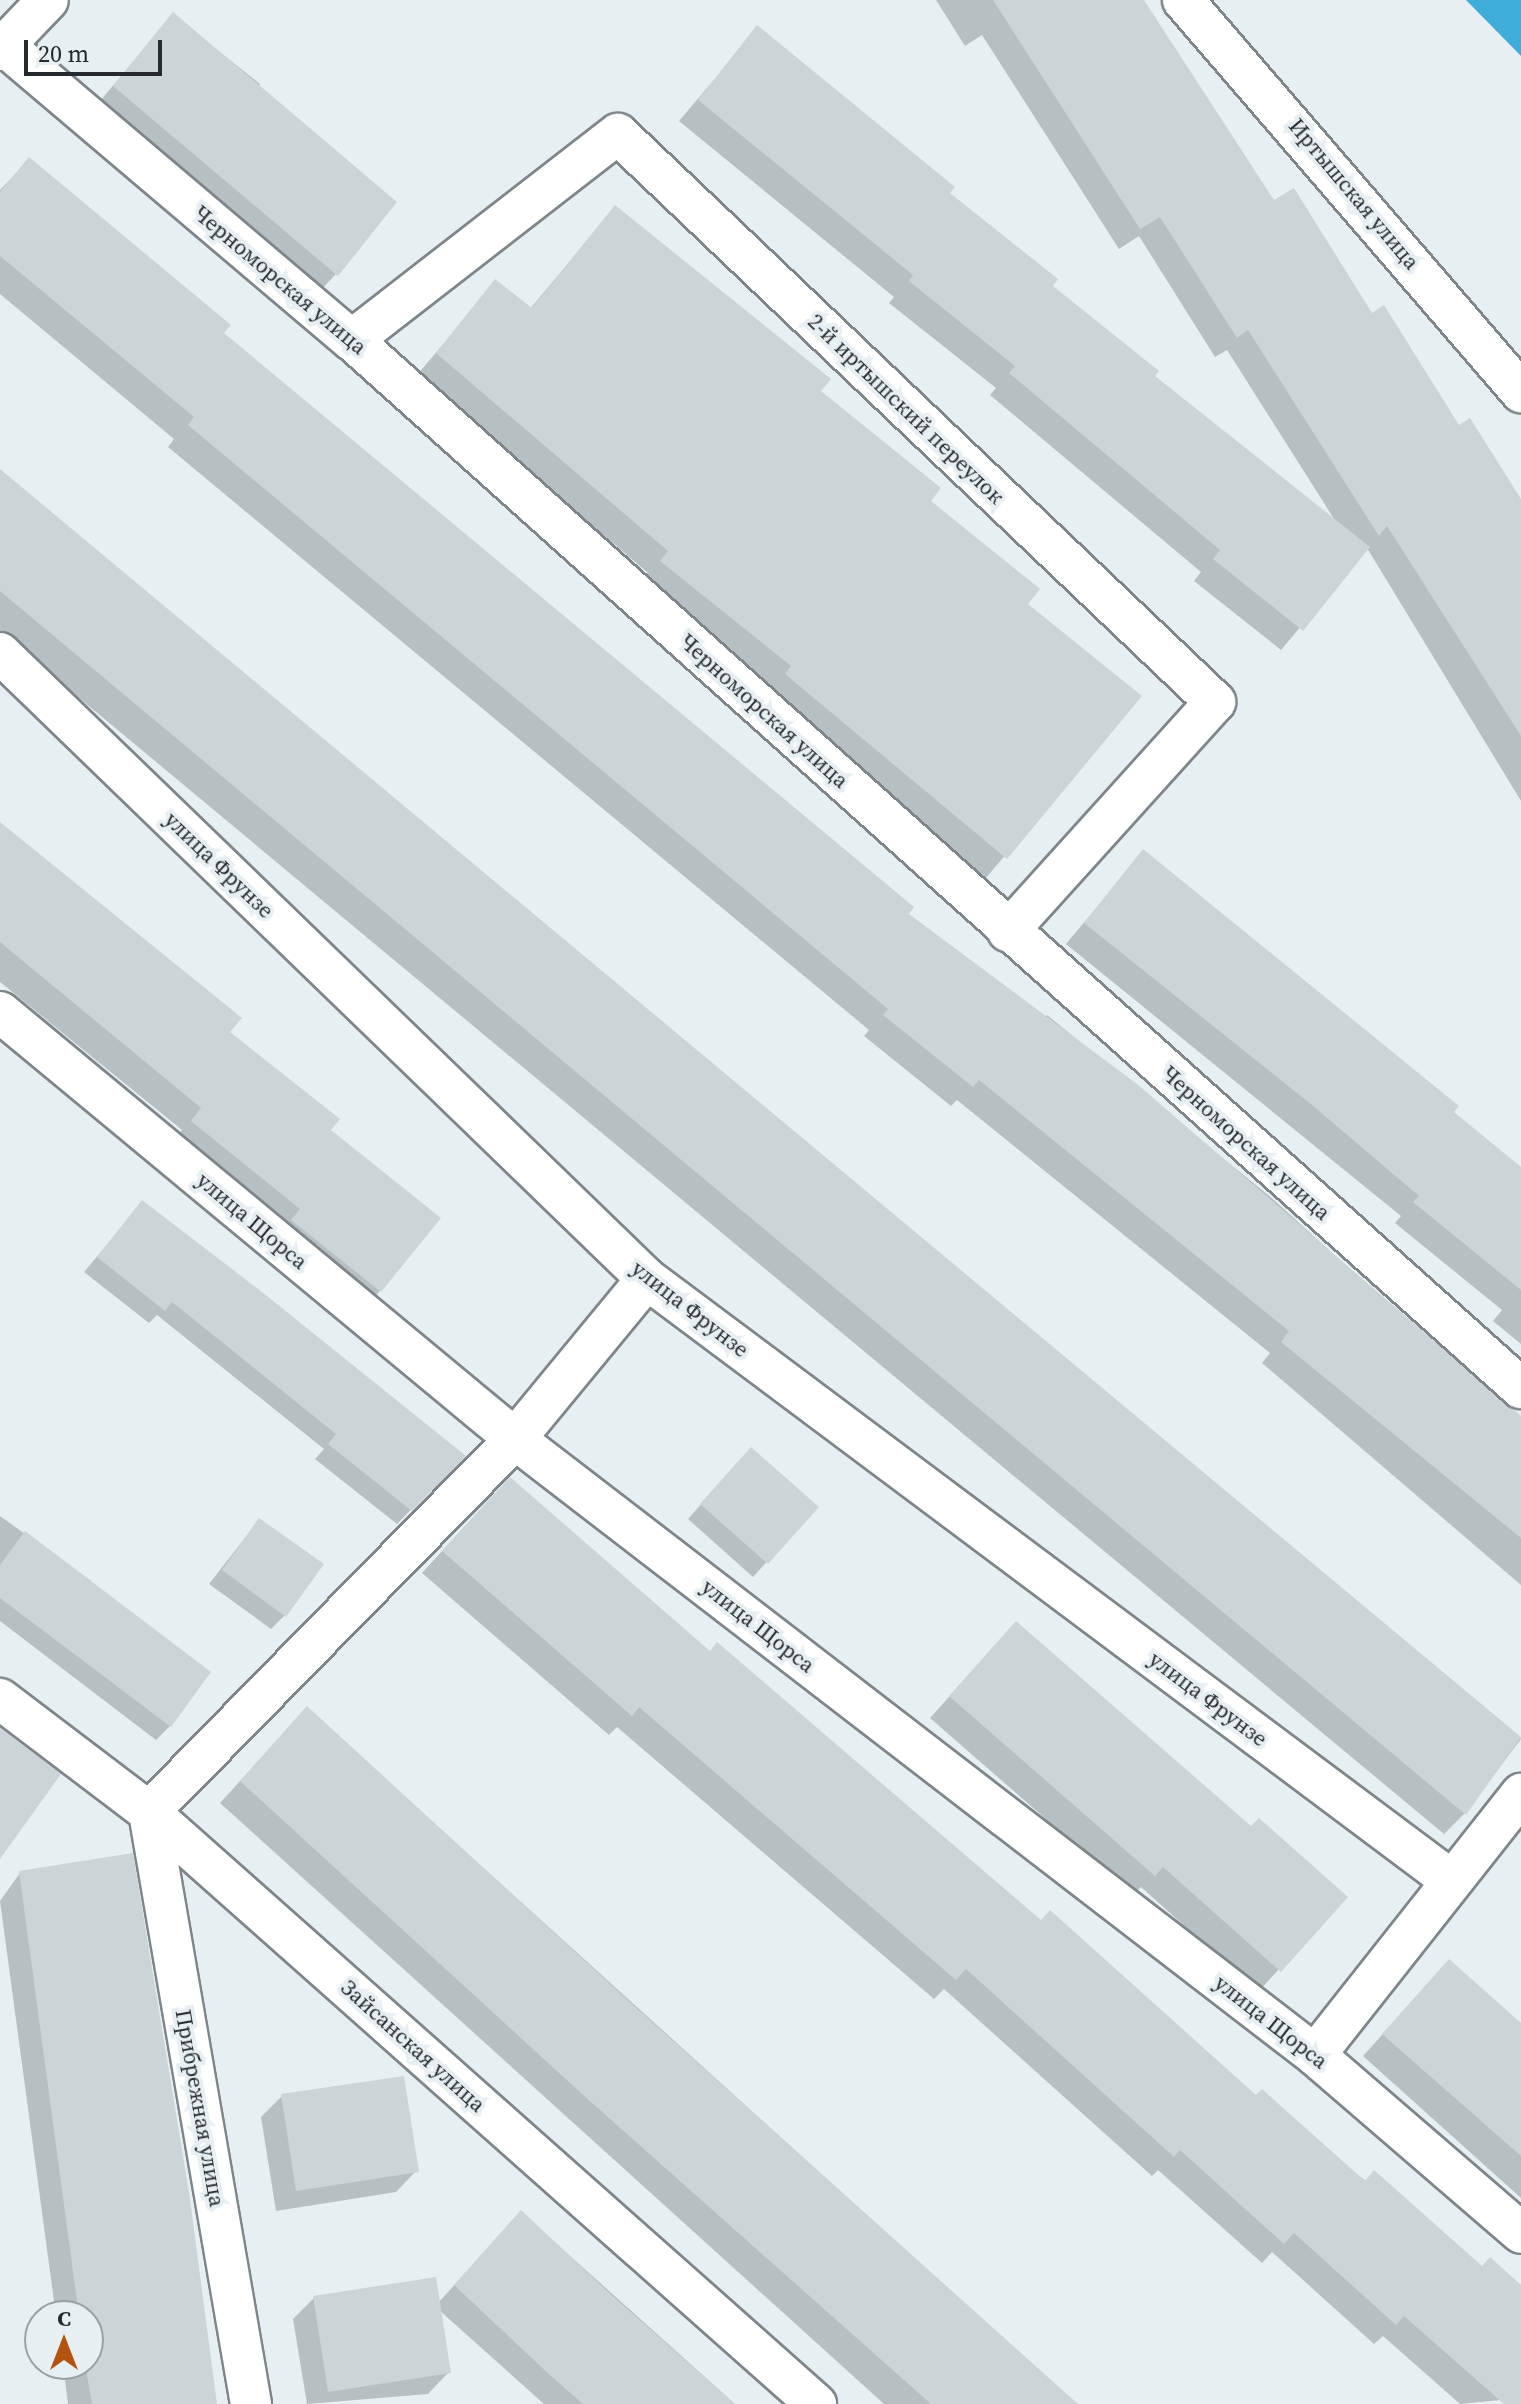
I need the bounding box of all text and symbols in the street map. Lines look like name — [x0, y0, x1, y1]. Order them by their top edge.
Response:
scale bar — [28, 24, 166, 74]
text: 20 m — [38, 37, 89, 70]
street label: Иртышская улица — [1283, 113, 1425, 275]
street label: Черноморская улица — [188, 200, 372, 360]
street label: 2-й иртышский переулок — [802, 308, 1010, 510]
street label: Черноморская улица — [674, 628, 854, 794]
street label: улица Фрунзе — [159, 806, 279, 924]
street label: Черноморская улица — [1156, 1060, 1336, 1226]
street label: улица Щорса — [191, 1167, 313, 1275]
street label: улица Фрунзе — [626, 1255, 754, 1363]
street label: улица Щорса — [696, 1574, 820, 1678]
street label: улица Фрунзе — [1144, 1646, 1272, 1752]
street label: улица Щорса — [1209, 1970, 1333, 2074]
street label: Зайсанская улица — [335, 1974, 491, 2118]
street label: Прибрежная улица — [170, 2007, 230, 2209]
north arrow — [24, 2300, 104, 2380]
text: С — [57, 2303, 71, 2333]

